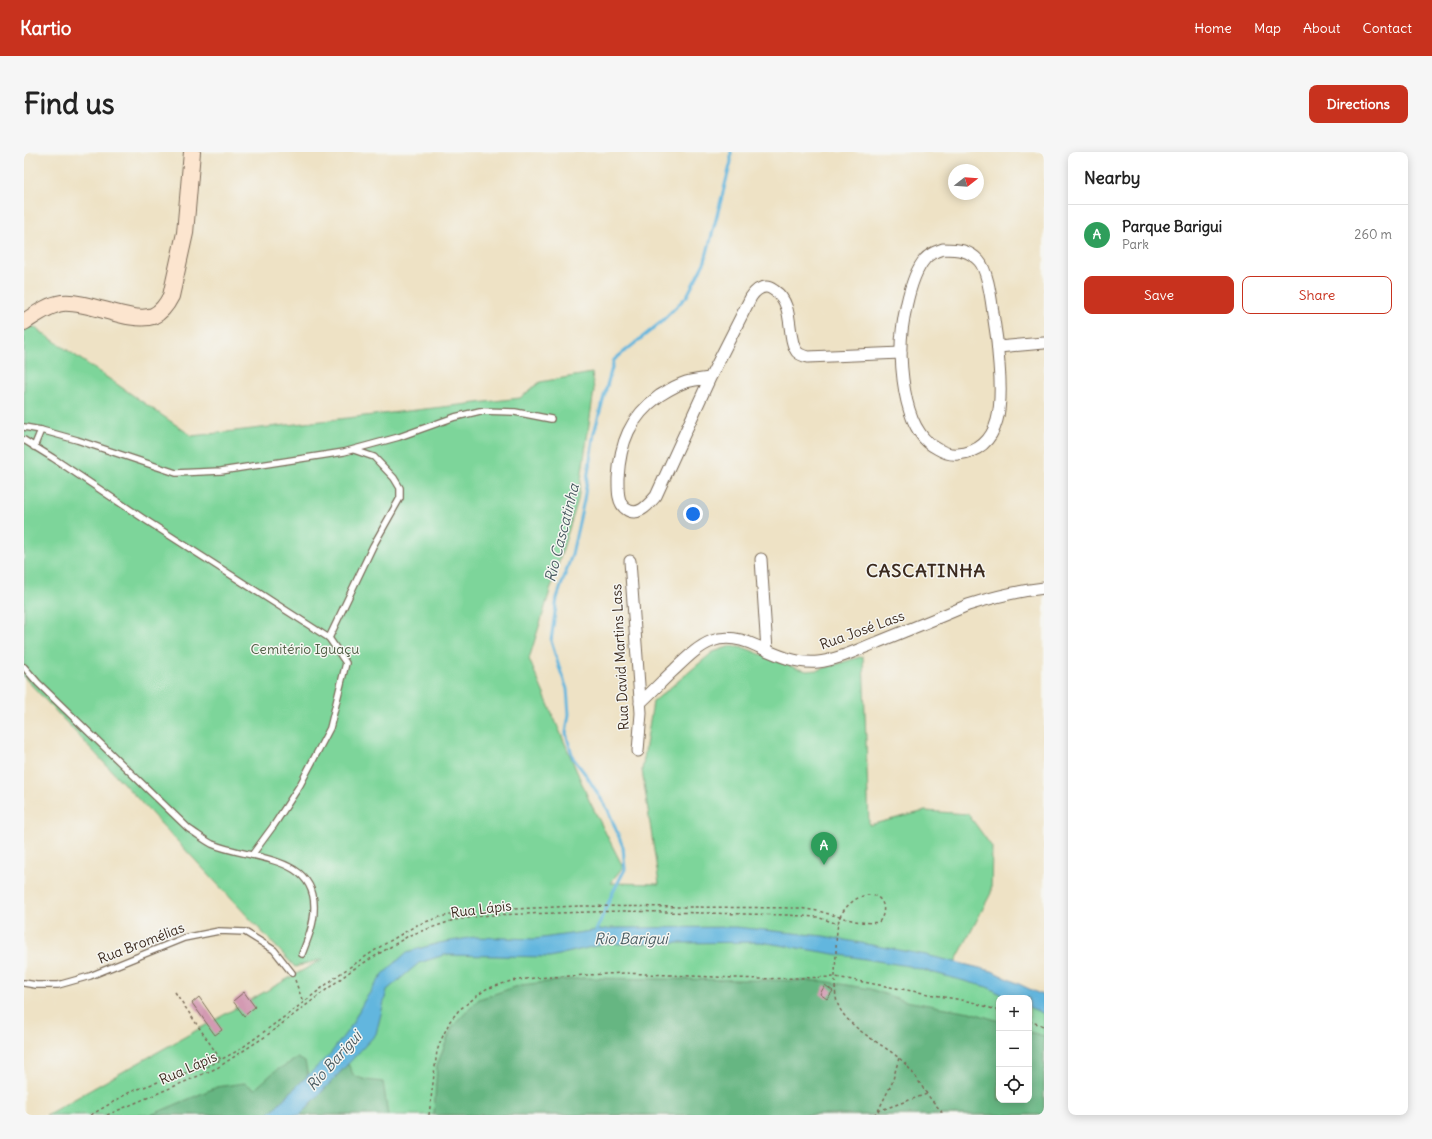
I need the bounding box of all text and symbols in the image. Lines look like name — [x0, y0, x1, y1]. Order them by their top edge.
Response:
text: Kartio — [20, 16, 72, 40]
text: Home — [1194, 19, 1232, 37]
text: Map — [1254, 19, 1281, 37]
text: About — [1303, 19, 1341, 37]
text: Contact — [1363, 19, 1412, 37]
button: Directions — [1309, 85, 1408, 123]
text: Find us — [24, 86, 115, 122]
north arrow — [948, 164, 984, 200]
text: Nearby — [1084, 167, 1140, 189]
text: Parque Barigui — [1122, 217, 1222, 236]
text: A — [1093, 226, 1101, 243]
text: 260 m — [1354, 226, 1392, 243]
text: Park — [1122, 236, 1149, 253]
button: Save — [1084, 276, 1234, 314]
button: Share — [1242, 276, 1392, 314]
water label: Rio Cascatinha — [540, 480, 583, 584]
your location — [683, 504, 703, 524]
district label: CASCATINHA — [866, 559, 986, 582]
street label: Rua David Martins Lass — [607, 583, 633, 731]
street label: Rua José Lass — [817, 606, 907, 654]
park label: Cemitério Iguaçu — [251, 640, 359, 658]
pin: A — [811, 832, 837, 865]
street label: Rua Lápis — [449, 896, 513, 922]
street label: Rua Bromélias — [95, 918, 187, 968]
water label: Rio Barigui — [594, 929, 669, 948]
map controls — [996, 995, 1032, 1103]
button: + — [996, 995, 1032, 1031]
water label: Rio Barigui — [302, 1026, 366, 1094]
button: − — [996, 1031, 1032, 1067]
street label: Rua Lápis — [156, 1047, 220, 1089]
button: locate — [996, 1067, 1032, 1103]

